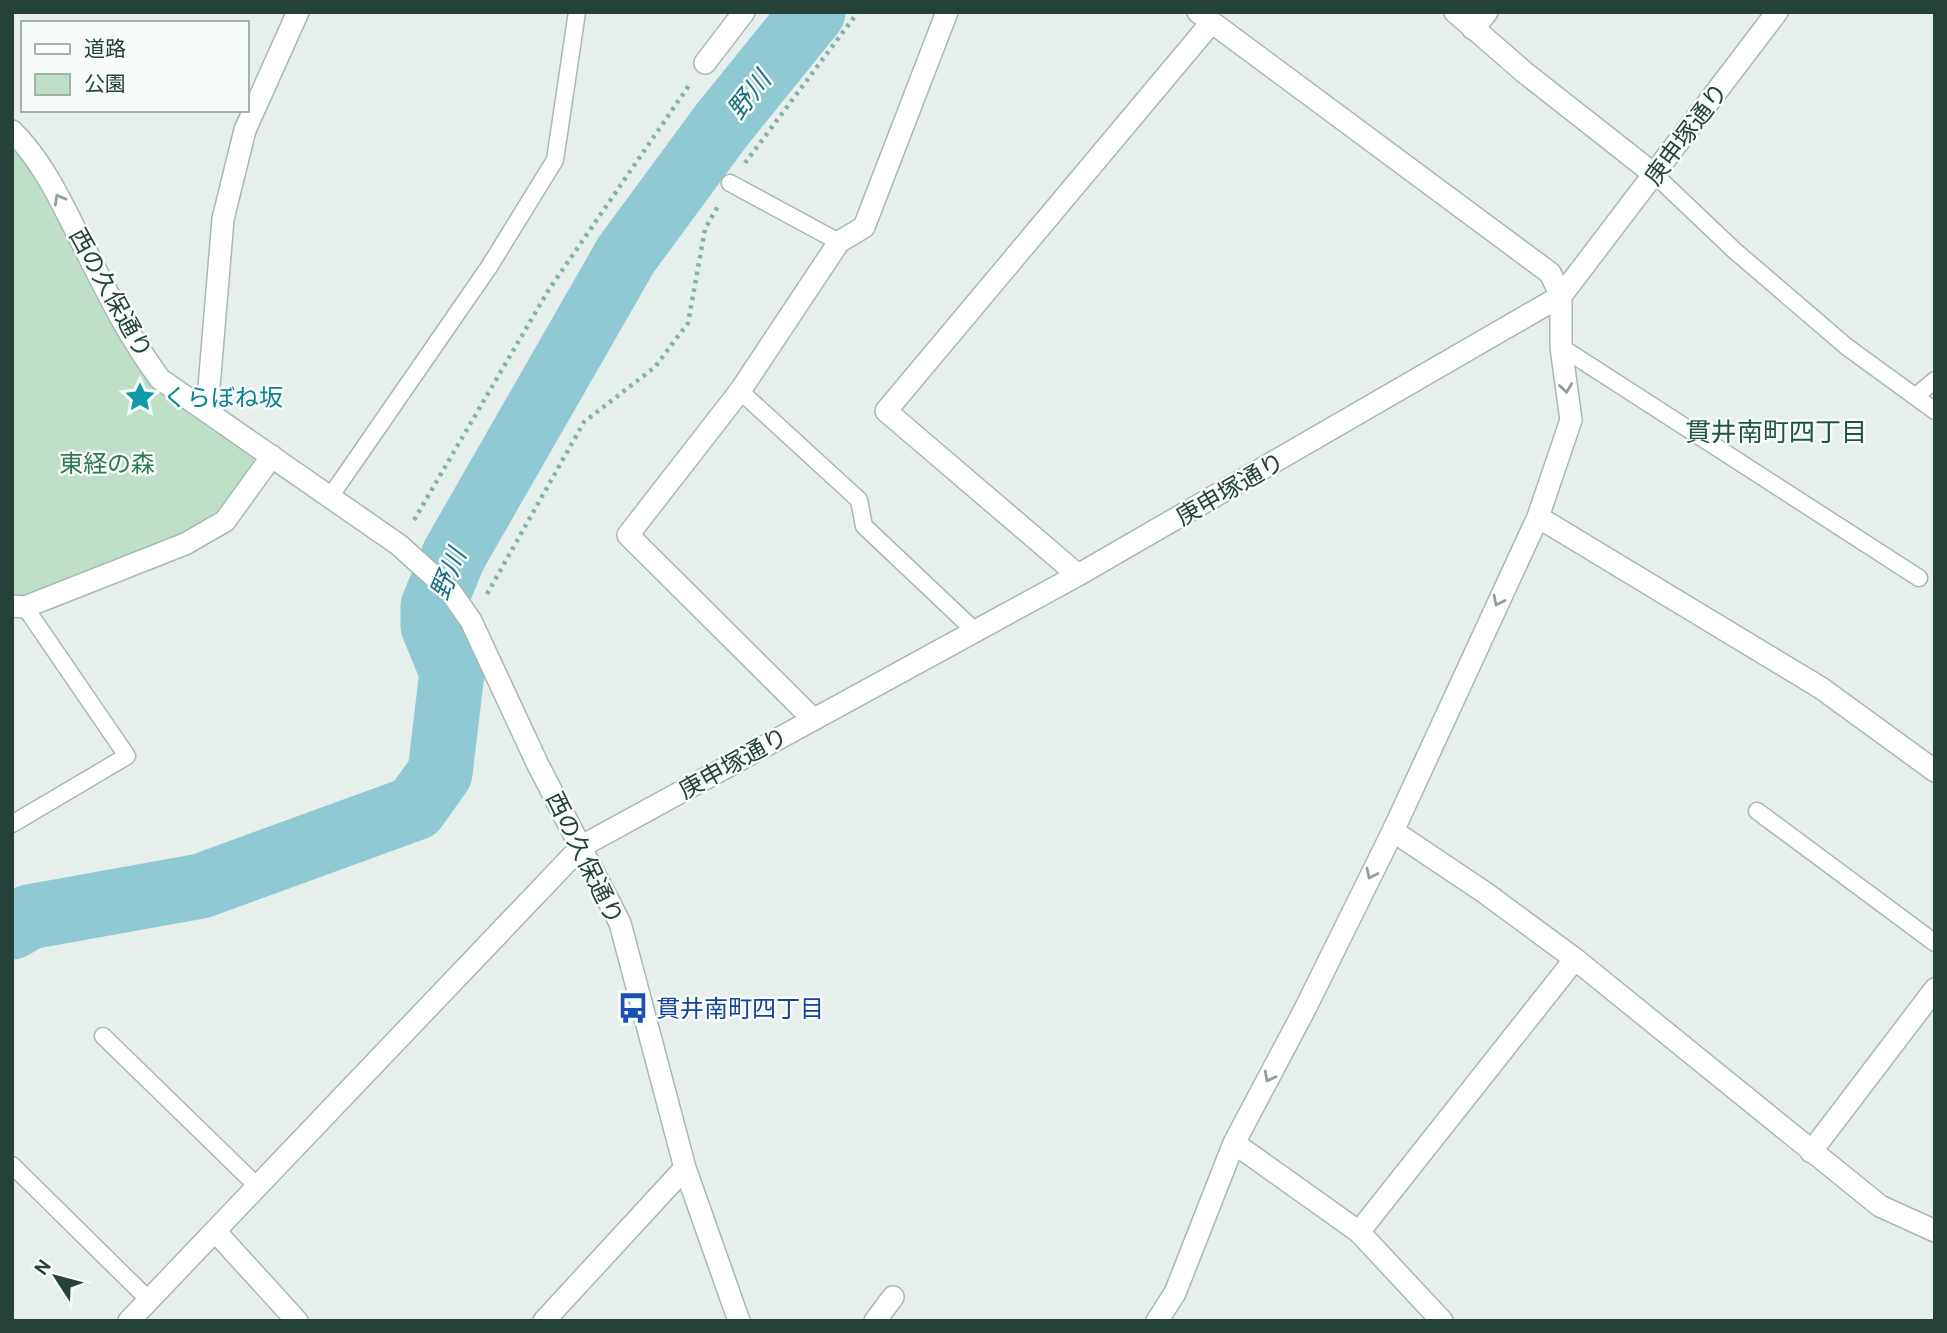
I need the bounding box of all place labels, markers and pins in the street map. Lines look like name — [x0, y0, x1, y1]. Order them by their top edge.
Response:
place icon: くらぼね坂 — [123, 380, 157, 414]
place label: くらぼね坂 — [163, 383, 283, 412]
bus stop icon: 貫井南町四丁目 — [616, 991, 650, 1025]
place label: 貫井南町四丁目 — [656, 994, 824, 1023]

